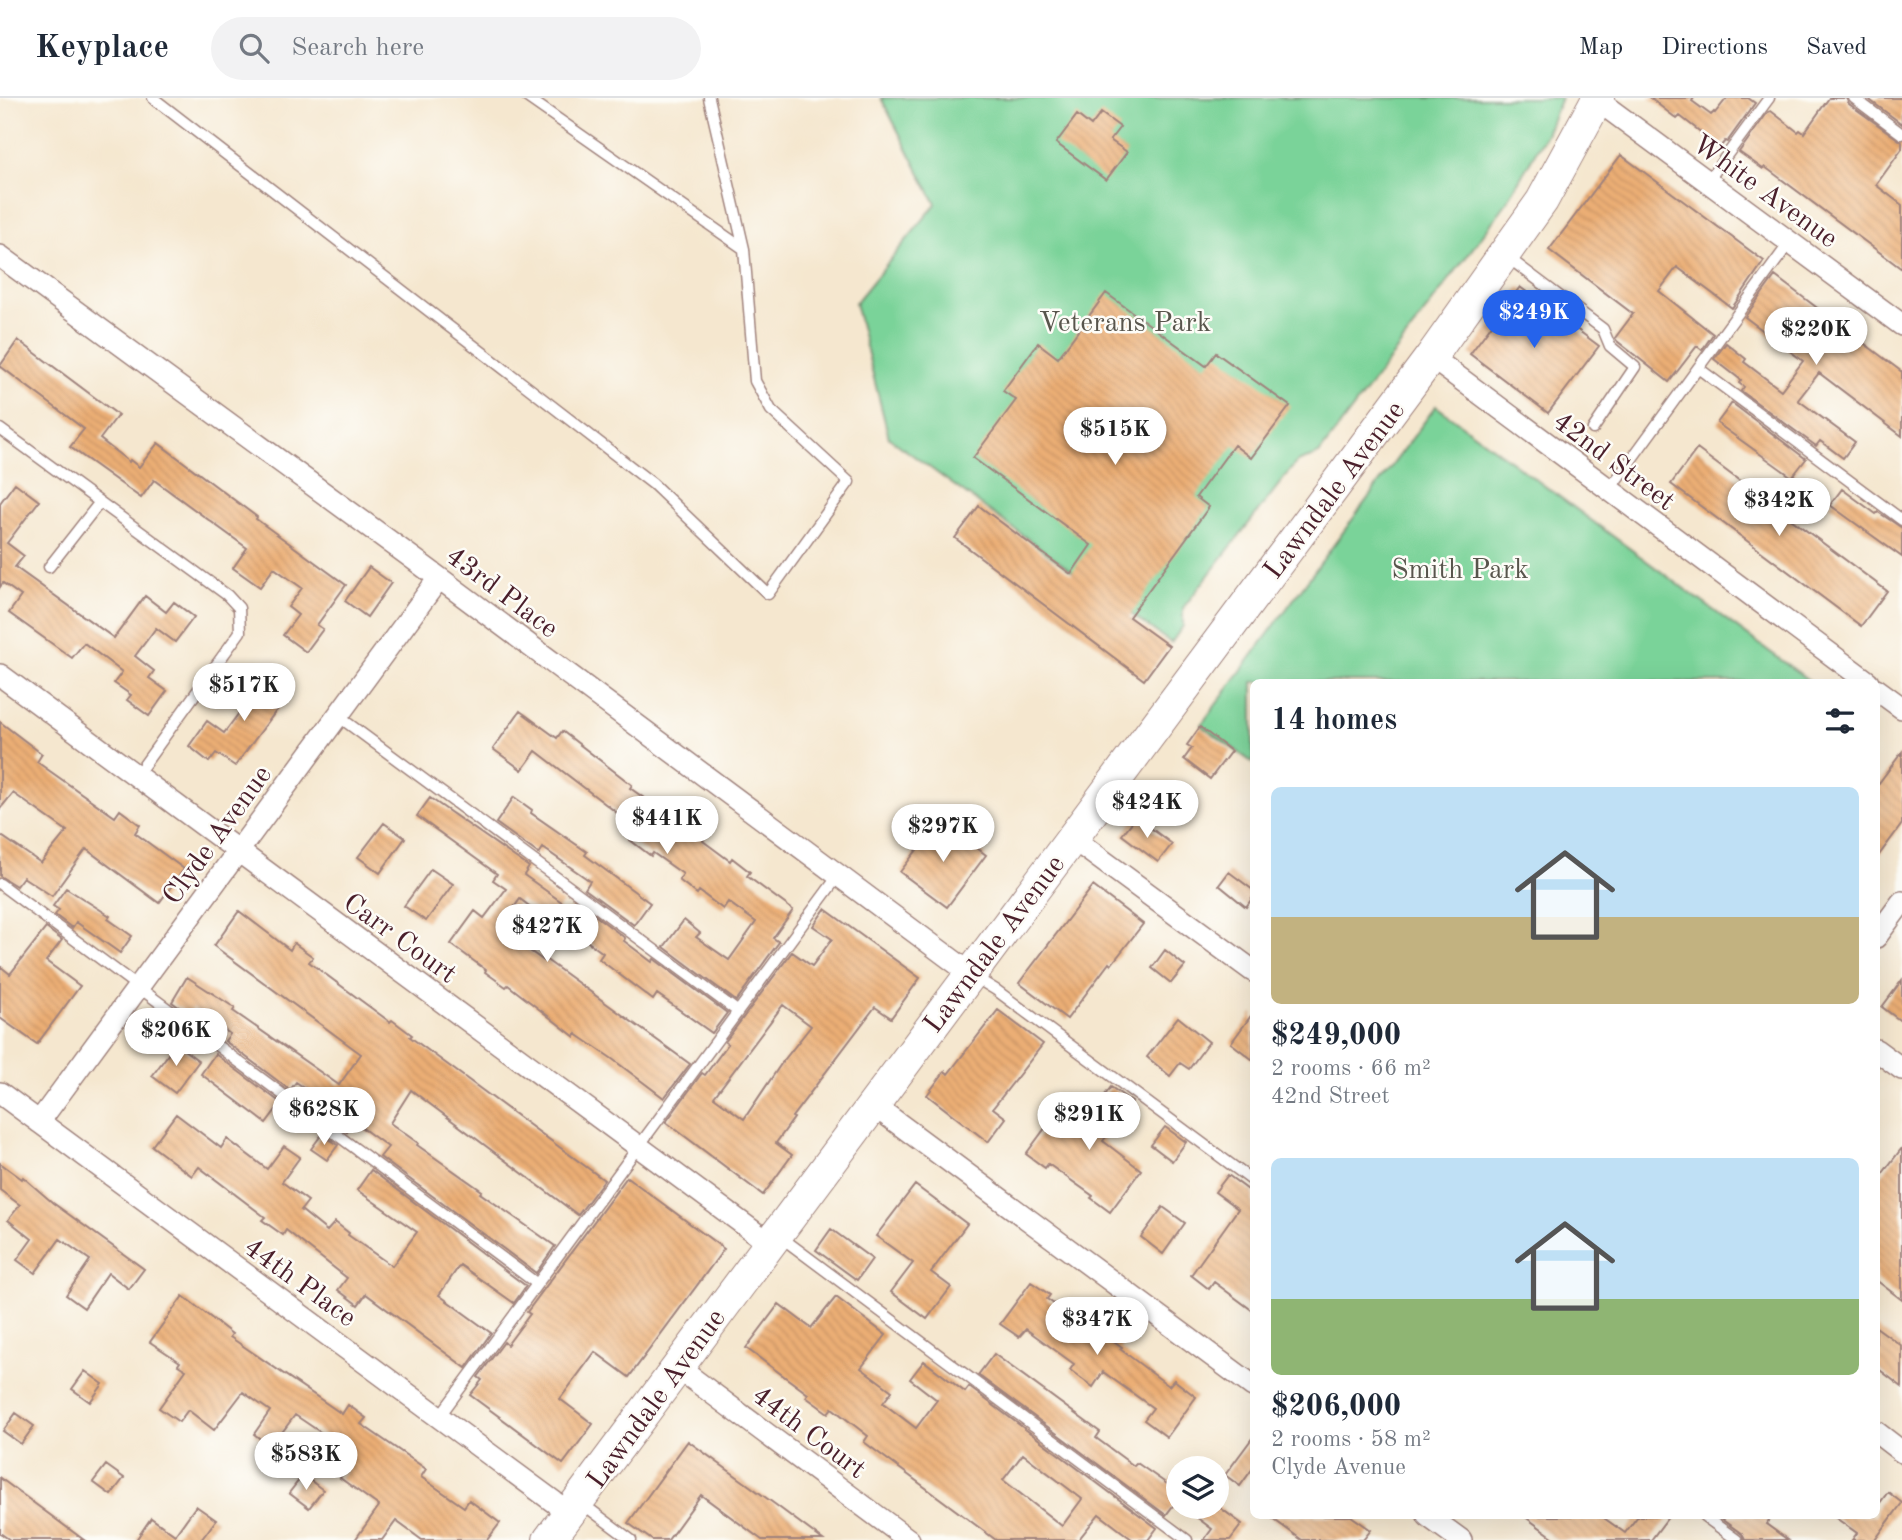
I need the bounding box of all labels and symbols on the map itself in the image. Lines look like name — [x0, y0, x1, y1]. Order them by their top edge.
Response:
street label: White Avenue — [1686, 131, 1842, 254]
pin: $249K — [1485, 290, 1583, 350]
pin: $220K — [1767, 308, 1865, 367]
park label: Veterans Park — [1039, 310, 1211, 338]
street label: Lawndale Avenue — [1260, 397, 1411, 585]
pin: $515K — [1066, 408, 1164, 467]
street label: 42nd Street — [1547, 408, 1679, 517]
pin: $342K — [1730, 478, 1828, 538]
street label: 43rd Place — [440, 543, 562, 644]
park label: Smith Park — [1391, 557, 1529, 585]
pin: $517K — [195, 664, 293, 723]
street label: Clyde Avenue — [159, 761, 278, 910]
pin: $424K — [1098, 780, 1196, 840]
pin: $441K — [618, 796, 716, 856]
pin: $297K — [894, 804, 992, 864]
street label: Lawndale Avenue — [920, 851, 1071, 1039]
street label: Carr Court — [337, 889, 461, 990]
pin: $427K — [498, 904, 596, 964]
pin: $206K — [127, 1009, 225, 1068]
pin: $628K — [275, 1088, 373, 1147]
pin: $291K — [1040, 1093, 1138, 1152]
street label: 44th Place — [238, 1234, 360, 1333]
pin: $347K — [1048, 1298, 1146, 1357]
street label: Lawndale Avenue — [583, 1305, 732, 1495]
street label: 44th Court — [746, 1382, 870, 1485]
pin: $583K — [257, 1432, 355, 1492]

